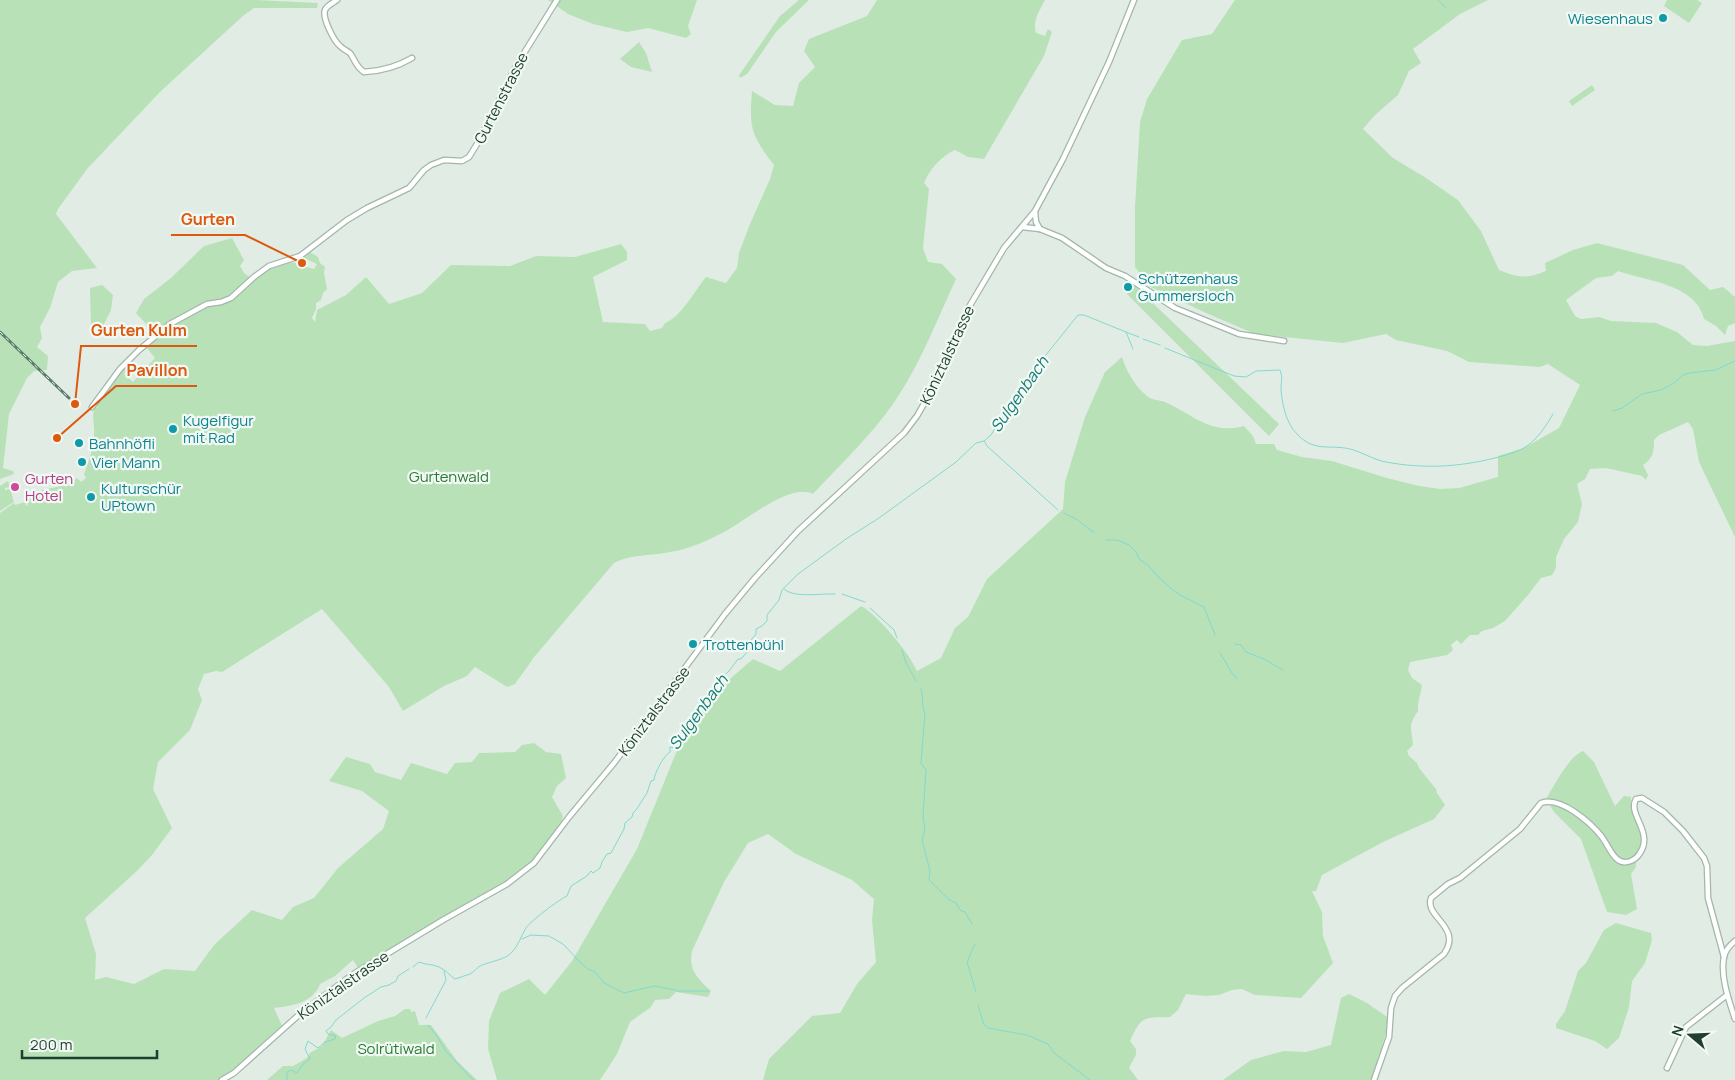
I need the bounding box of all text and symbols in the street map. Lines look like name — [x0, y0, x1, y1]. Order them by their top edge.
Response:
place label: Wiesenhaus — [1568, 8, 1653, 29]
marker: Wiesenhaus — [1657, 12, 1669, 24]
street label: Gurtenstrasse — [469, 49, 533, 147]
callout: Gurten — [171, 204, 245, 235]
text: Gurten — [181, 208, 235, 230]
place label: Schützenhaus Gummersloch — [1138, 268, 1238, 306]
marker: Schützenhaus Gummersloch — [1122, 281, 1134, 293]
street label: Köniztalstrasse — [915, 302, 979, 408]
callout: Gurten Kulm — [81, 315, 197, 346]
text: Gurten Kulm — [91, 319, 187, 341]
water label: Sulgenbach — [985, 351, 1054, 436]
callout: Pavillon — [116, 355, 197, 386]
text: Pavillon — [126, 359, 188, 381]
place label: Kugelfigur mit Rad — [183, 410, 254, 448]
marker: Kugelfigur mit Rad — [167, 423, 179, 435]
place label: Bahnhöfli — [89, 433, 155, 454]
marker: Bahnhöfli — [73, 437, 85, 449]
place label: Vier Mann — [92, 452, 160, 473]
marker: Vier Mann — [76, 456, 88, 468]
park label: Gurtenwald — [409, 466, 489, 487]
place label: Gurten Hotel — [25, 468, 73, 506]
place label: Kulturschür UPtown — [101, 478, 182, 516]
marker: Gurten Hotel — [9, 481, 21, 493]
marker: Kulturschür UPtown — [85, 491, 97, 503]
place label: Trottenbühl — [703, 634, 784, 655]
marker: Trottenbühl — [687, 638, 699, 650]
street label: Köniztalstrasse — [613, 662, 695, 760]
water label: Sulgenbach — [663, 670, 733, 754]
street label: Köniztalstrasse — [293, 946, 393, 1024]
north arrow — [1665, 1010, 1715, 1060]
text: N — [1667, 1023, 1688, 1038]
scale bar — [22, 1028, 158, 1060]
text: 200 m — [30, 1034, 73, 1055]
park label: Solrütiwald — [357, 1038, 435, 1059]

